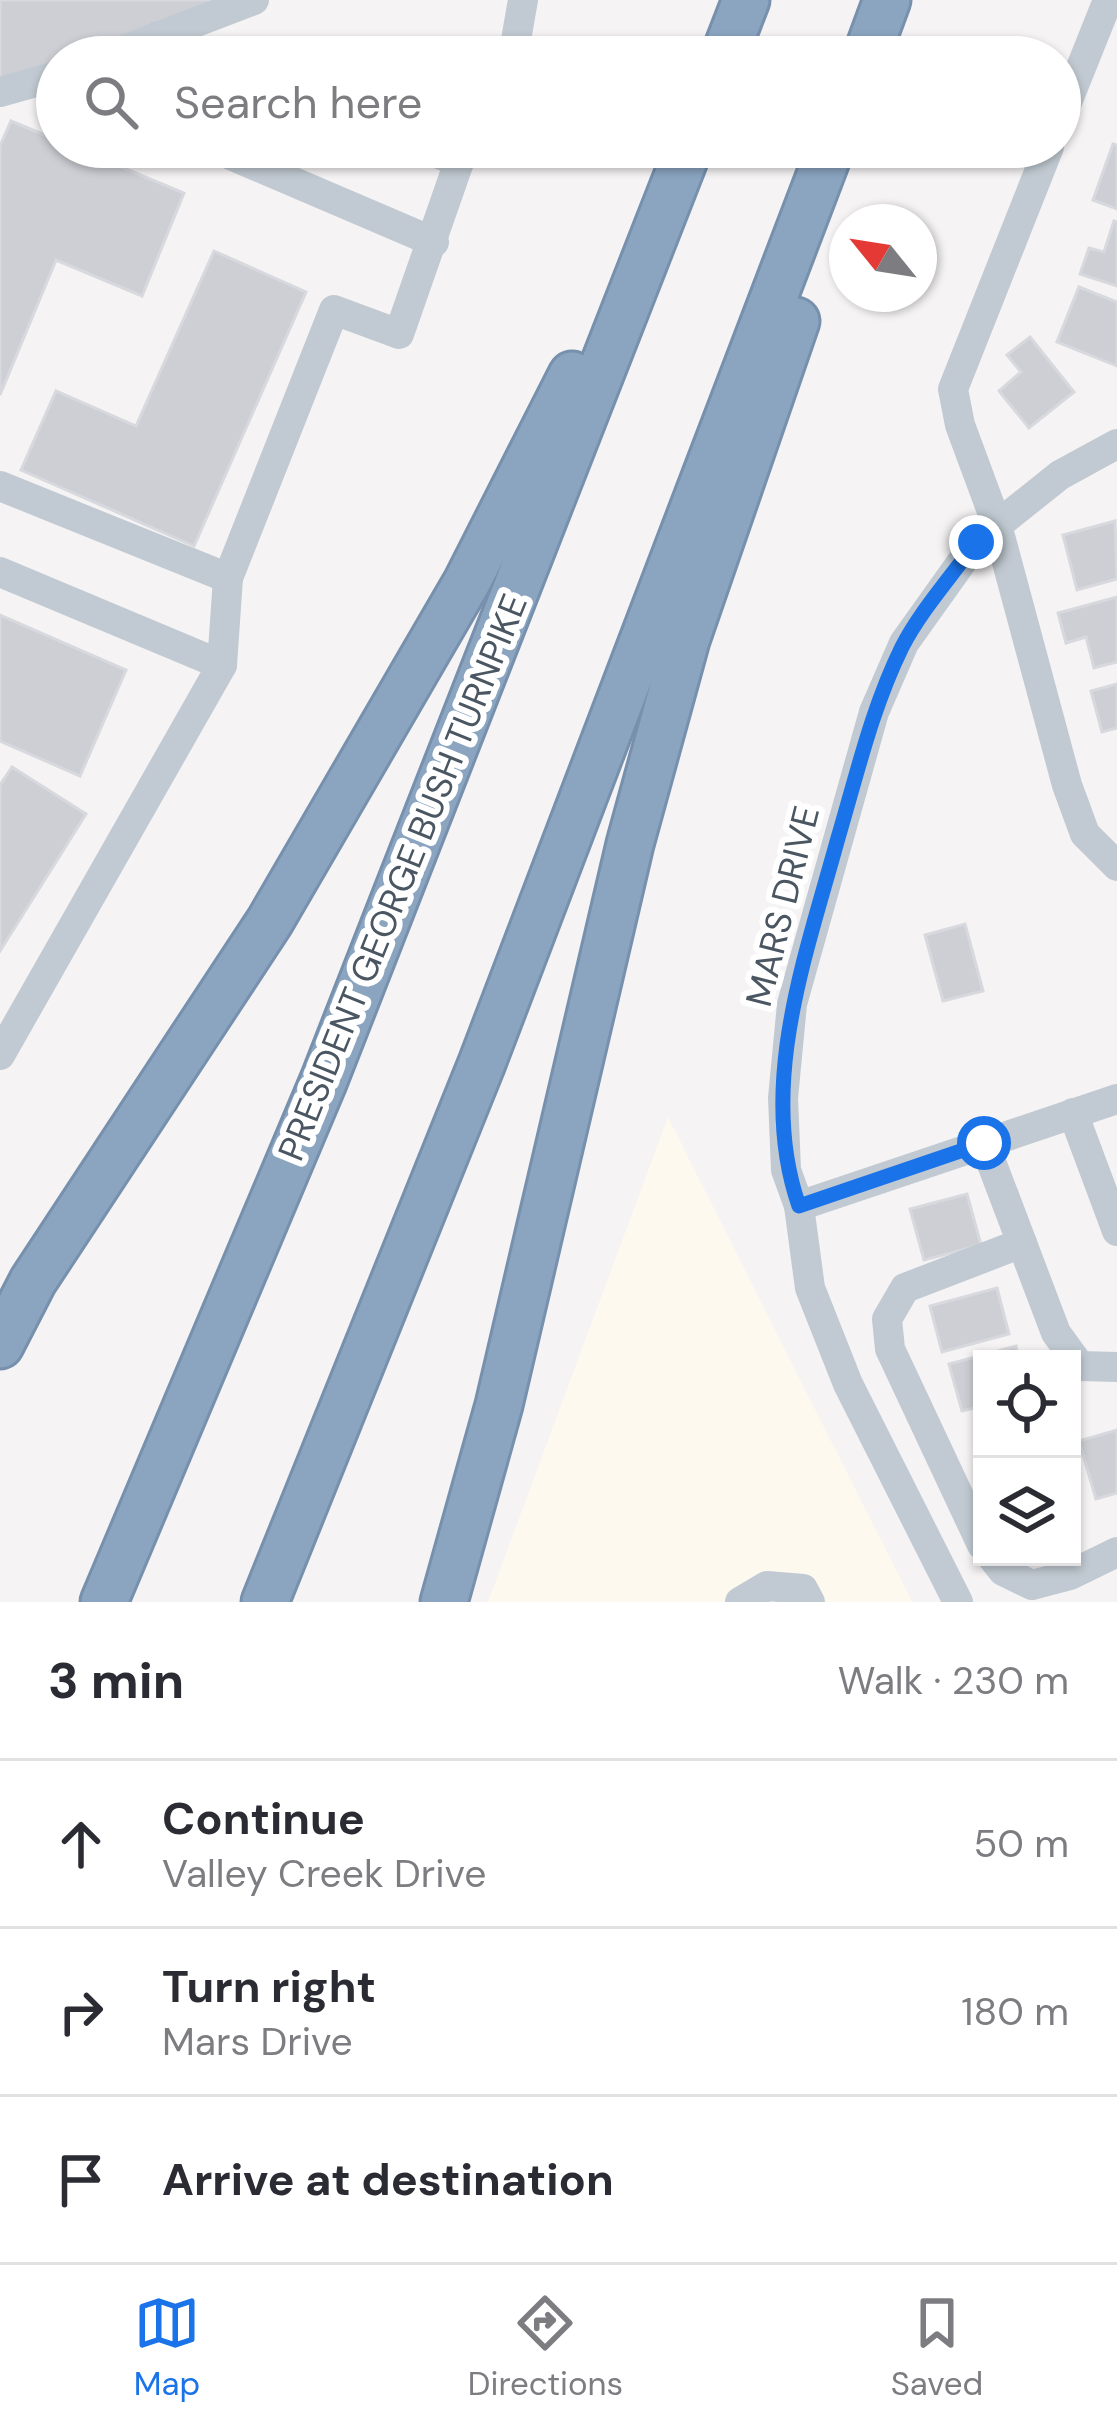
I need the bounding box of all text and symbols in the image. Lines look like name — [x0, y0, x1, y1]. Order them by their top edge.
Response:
search box — [36, 36, 1081, 168]
icon: search — [78, 69, 144, 135]
text: Search here — [174, 73, 422, 132]
north arrow — [829, 204, 937, 312]
route end — [949, 515, 1003, 569]
street label: PRESIDENT GEORGE BUSH TURNPIKE — [267, 587, 538, 1167]
street label: MARS DRIVE — [735, 801, 830, 1011]
route start — [957, 1116, 1011, 1170]
map controls — [973, 1350, 1081, 1566]
button: locate — [973, 1350, 1081, 1458]
button: layers — [973, 1458, 1081, 1566]
text: 3 min — [48, 1647, 184, 1714]
text: Walk · 230 m — [838, 1655, 1069, 1706]
text: Continue — [162, 1789, 365, 1848]
icon: ahead — [48, 1811, 114, 1877]
text: 50 m — [973, 1818, 1069, 1869]
text: Valley Creek Drive — [162, 1848, 486, 1899]
text: Turn right — [162, 1957, 376, 2016]
icon: right — [48, 1979, 114, 2045]
text: 180 m — [961, 1986, 1069, 2037]
text: Mars Drive — [162, 2016, 353, 2067]
icon: arrive — [48, 2147, 114, 2213]
text: Arrive at destination — [162, 2150, 614, 2209]
tab: Map — [134, 2290, 200, 2405]
tab: Directions — [468, 2290, 623, 2405]
tab: Saved — [891, 2290, 983, 2405]

